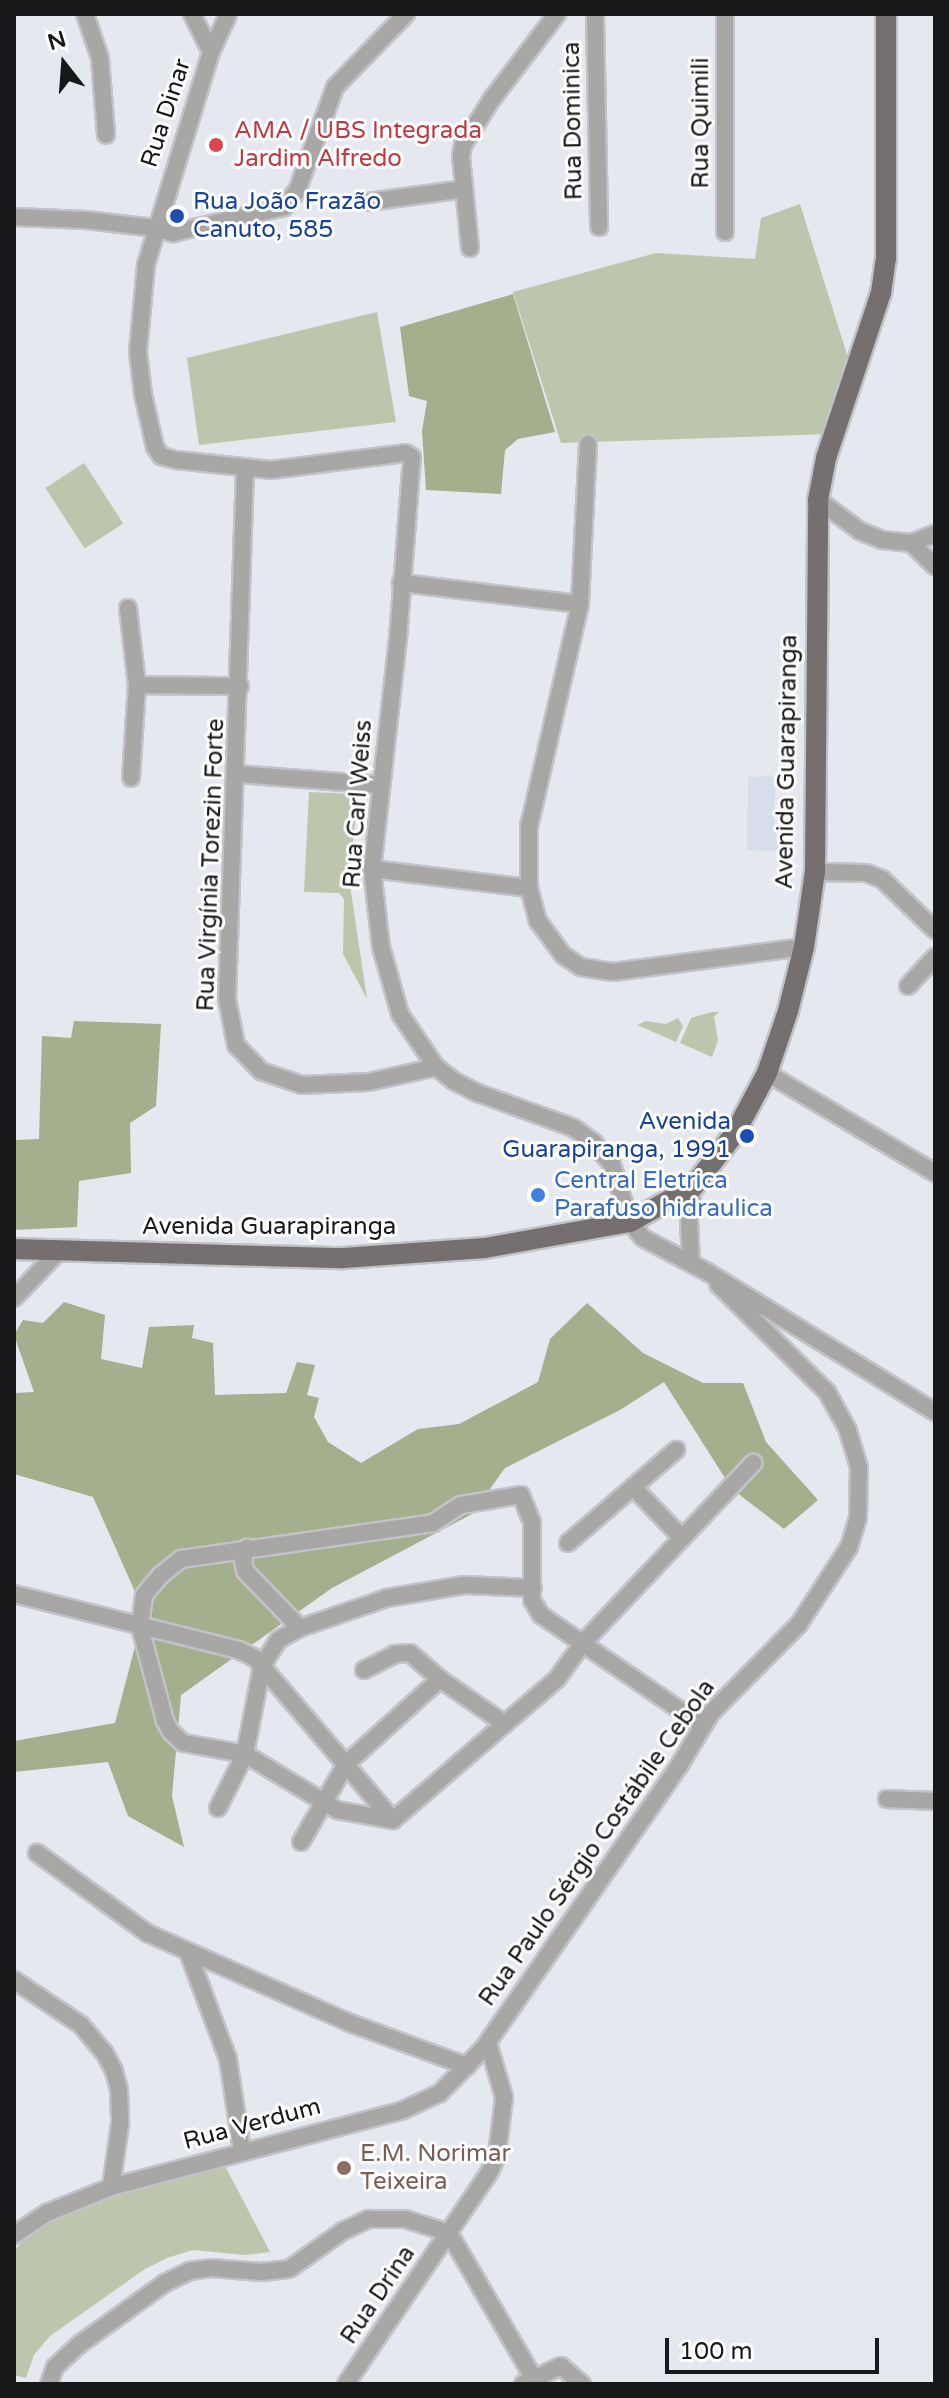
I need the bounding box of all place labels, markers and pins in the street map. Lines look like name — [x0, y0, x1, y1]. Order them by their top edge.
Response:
place label: AMA / UBS Integrada Jardim Alfredo — [234, 117, 482, 173]
marker: AMA / UBS Integrada Jardim Alfredo — [205, 134, 227, 156]
place label: Rua João Frazão Canuto, 585 — [193, 188, 381, 244]
marker: Rua João Frazão Canuto, 585 — [168, 207, 186, 225]
place label: Avenida Guarapiranga, 1991 — [502, 1108, 731, 1164]
marker: Avenida Guarapiranga, 1991 — [738, 1127, 756, 1145]
place label: Central Eletrica Parafuso hidraulica — [554, 1167, 773, 1223]
marker: Central Eletrica Parafuso hidraulica — [529, 1186, 547, 1204]
place label: E.M. Norimar Teixeira — [360, 2140, 511, 2196]
marker: E.M. Norimar Teixeira — [335, 2159, 353, 2177]

